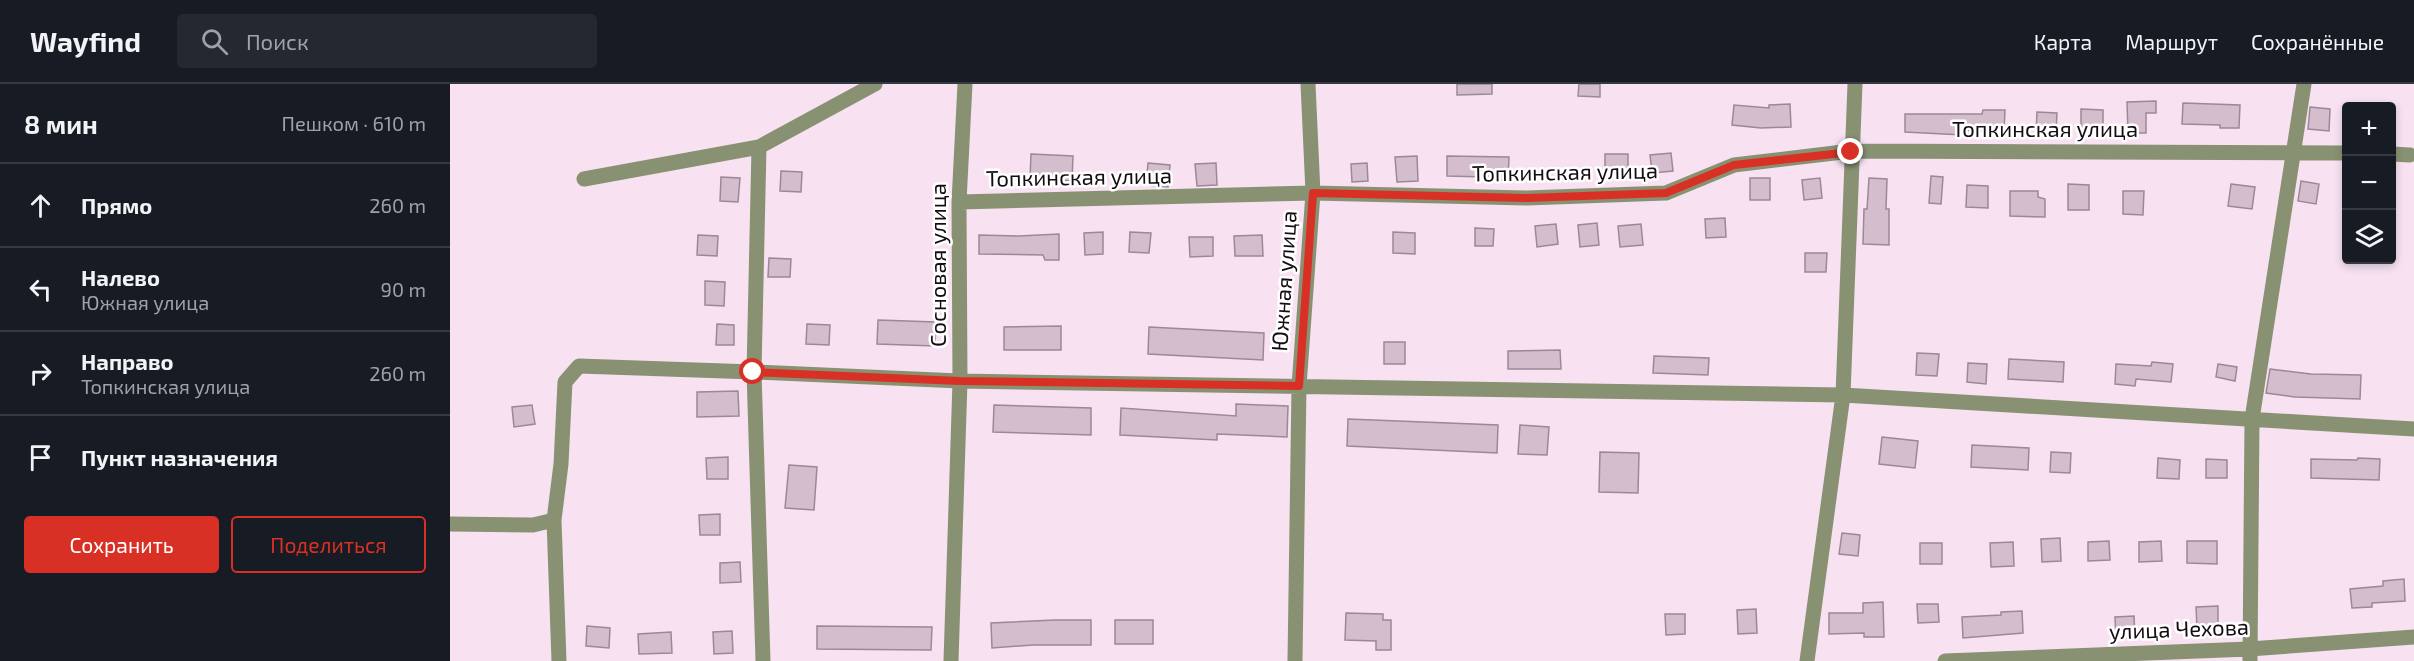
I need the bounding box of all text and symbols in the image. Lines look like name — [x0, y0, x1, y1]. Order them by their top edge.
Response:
search box — [177, 14, 597, 68]
text: Wayfind — [30, 24, 141, 58]
icon: search — [198, 25, 231, 58]
text: Поиск — [246, 28, 309, 54]
text: Карта — [2034, 29, 2092, 54]
text: Маршрут — [2125, 29, 2218, 54]
text: Сохранённые — [2251, 29, 2384, 54]
map controls — [2342, 102, 2396, 264]
button: + — [2342, 102, 2396, 156]
text: 8 мин — [24, 108, 98, 139]
text: Пешком · 610 m — [282, 111, 426, 135]
street label: Топкинская улица — [1952, 115, 2138, 142]
route end — [1837, 138, 1863, 164]
street label: Топкинская улица — [1472, 156, 1658, 187]
button: − — [2342, 156, 2396, 210]
street label: Топкинская улица — [986, 161, 1172, 192]
street label: Сосновая улица — [924, 183, 951, 347]
icon: ahead — [24, 189, 57, 222]
text: Прямо — [81, 192, 152, 218]
text: 260 m — [369, 193, 426, 217]
street label: Южная улица — [1265, 210, 1302, 352]
button: layers — [2342, 210, 2396, 264]
text: Налево — [81, 264, 160, 290]
icon: left — [24, 273, 57, 306]
text: 90 m — [381, 277, 426, 301]
text: Южная улица — [81, 290, 209, 314]
text: Направо — [81, 348, 174, 374]
icon: right — [24, 357, 57, 390]
route start — [739, 358, 765, 384]
text: 260 m — [369, 361, 426, 385]
text: Топкинская улица — [81, 374, 250, 398]
icon: arrive — [24, 441, 57, 474]
text: Пункт назначения — [81, 444, 278, 470]
button: Сохранить — [24, 516, 219, 573]
button: Поделиться — [231, 516, 426, 573]
street label: улица Чехова — [2109, 613, 2249, 644]

